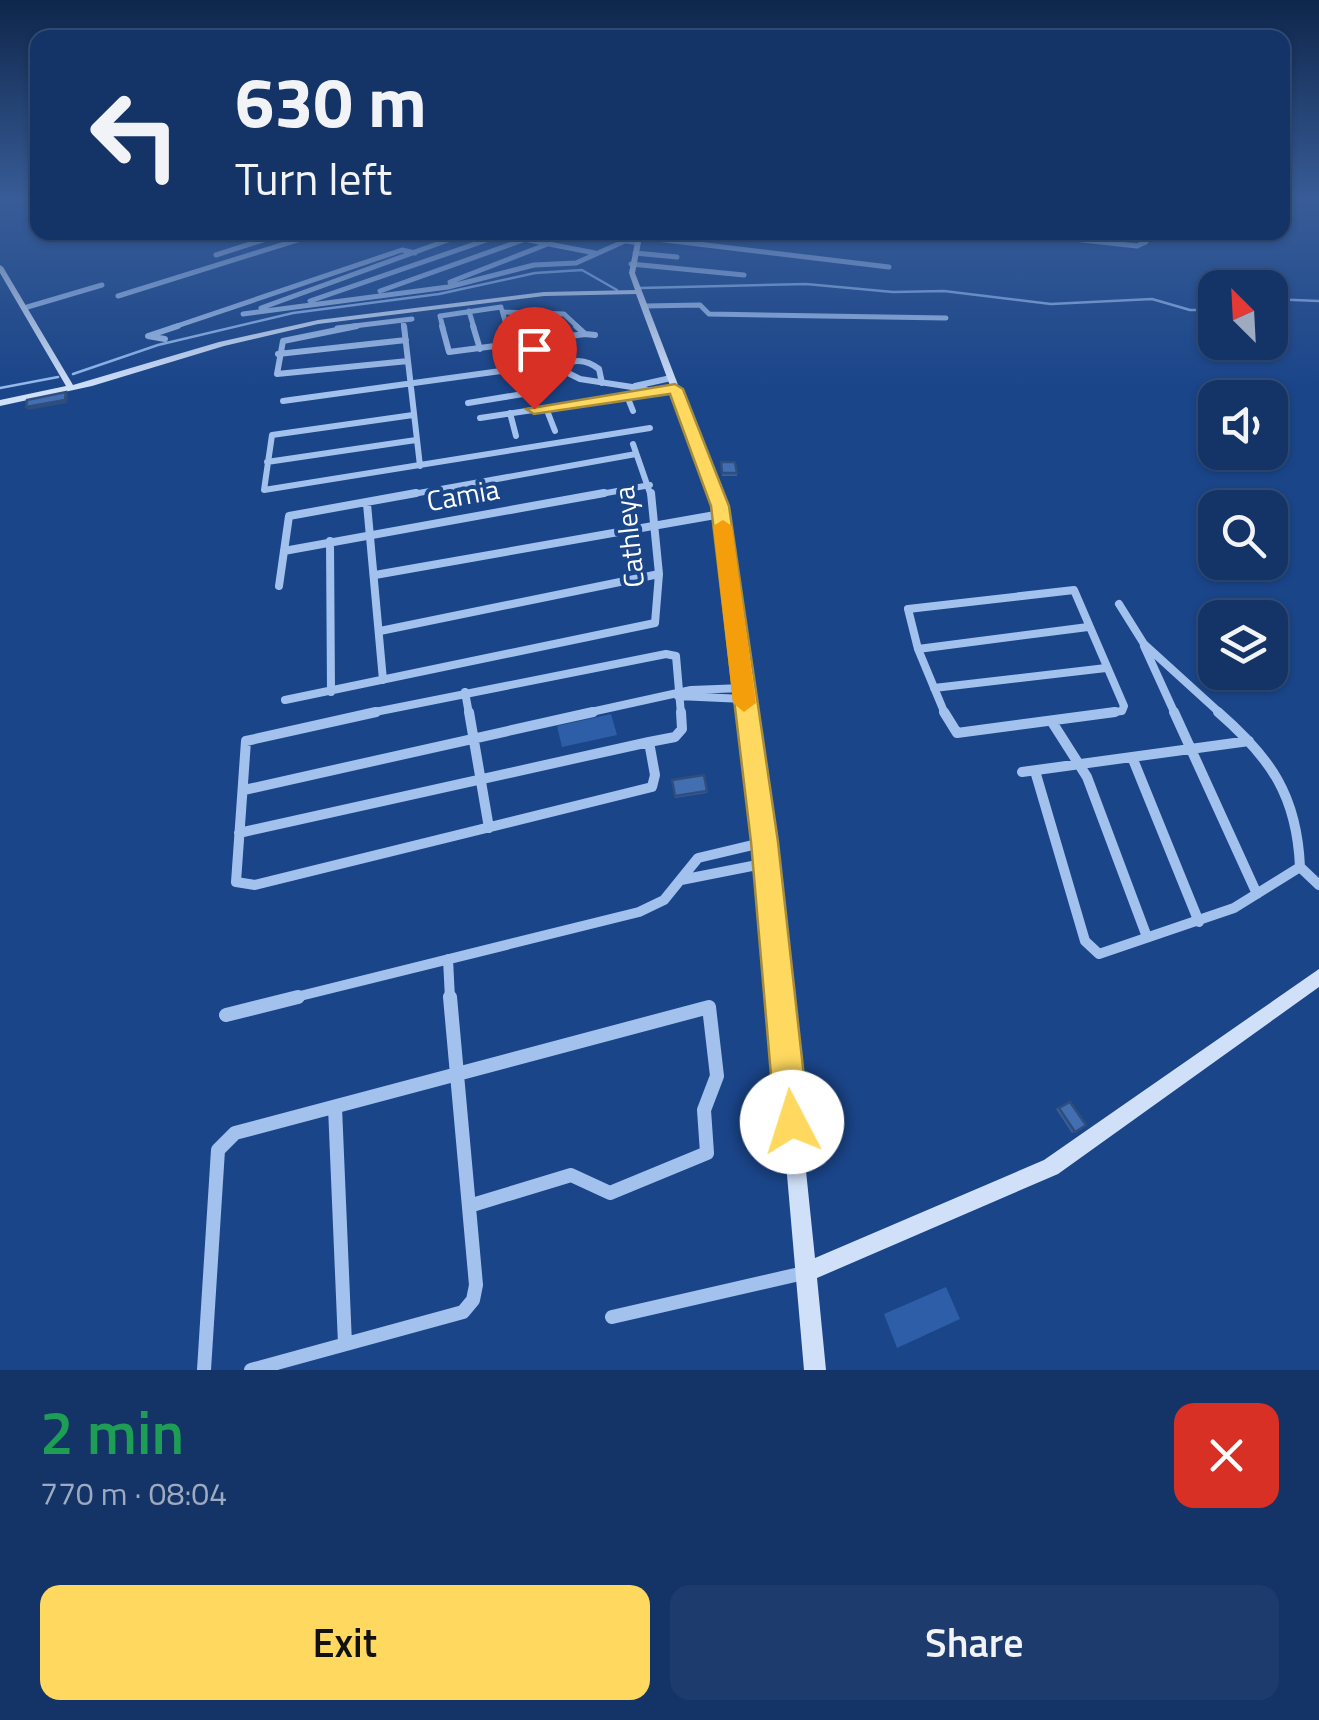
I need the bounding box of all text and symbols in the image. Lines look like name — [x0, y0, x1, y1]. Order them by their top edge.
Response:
text: 630 m — [235, 48, 427, 154]
icon: left — [70, 70, 200, 200]
text: Turn left — [235, 144, 392, 212]
north arrow — [1198, 270, 1288, 360]
map controls — [1198, 270, 1288, 690]
pin — [492, 307, 577, 410]
icon: arrive — [507, 322, 562, 377]
button: sound — [1198, 380, 1288, 470]
street label: Camia — [423, 467, 503, 522]
street label: Cathleya — [602, 484, 655, 590]
button: search — [1198, 490, 1288, 580]
button: layers — [1198, 600, 1288, 690]
position arrow — [740, 1070, 844, 1174]
text: 2 min — [40, 1386, 184, 1477]
button: close — [1174, 1403, 1279, 1508]
text: 770 m · 08:04 — [40, 1469, 227, 1517]
button: Exit — [40, 1585, 650, 1700]
button: Share — [670, 1585, 1279, 1700]

